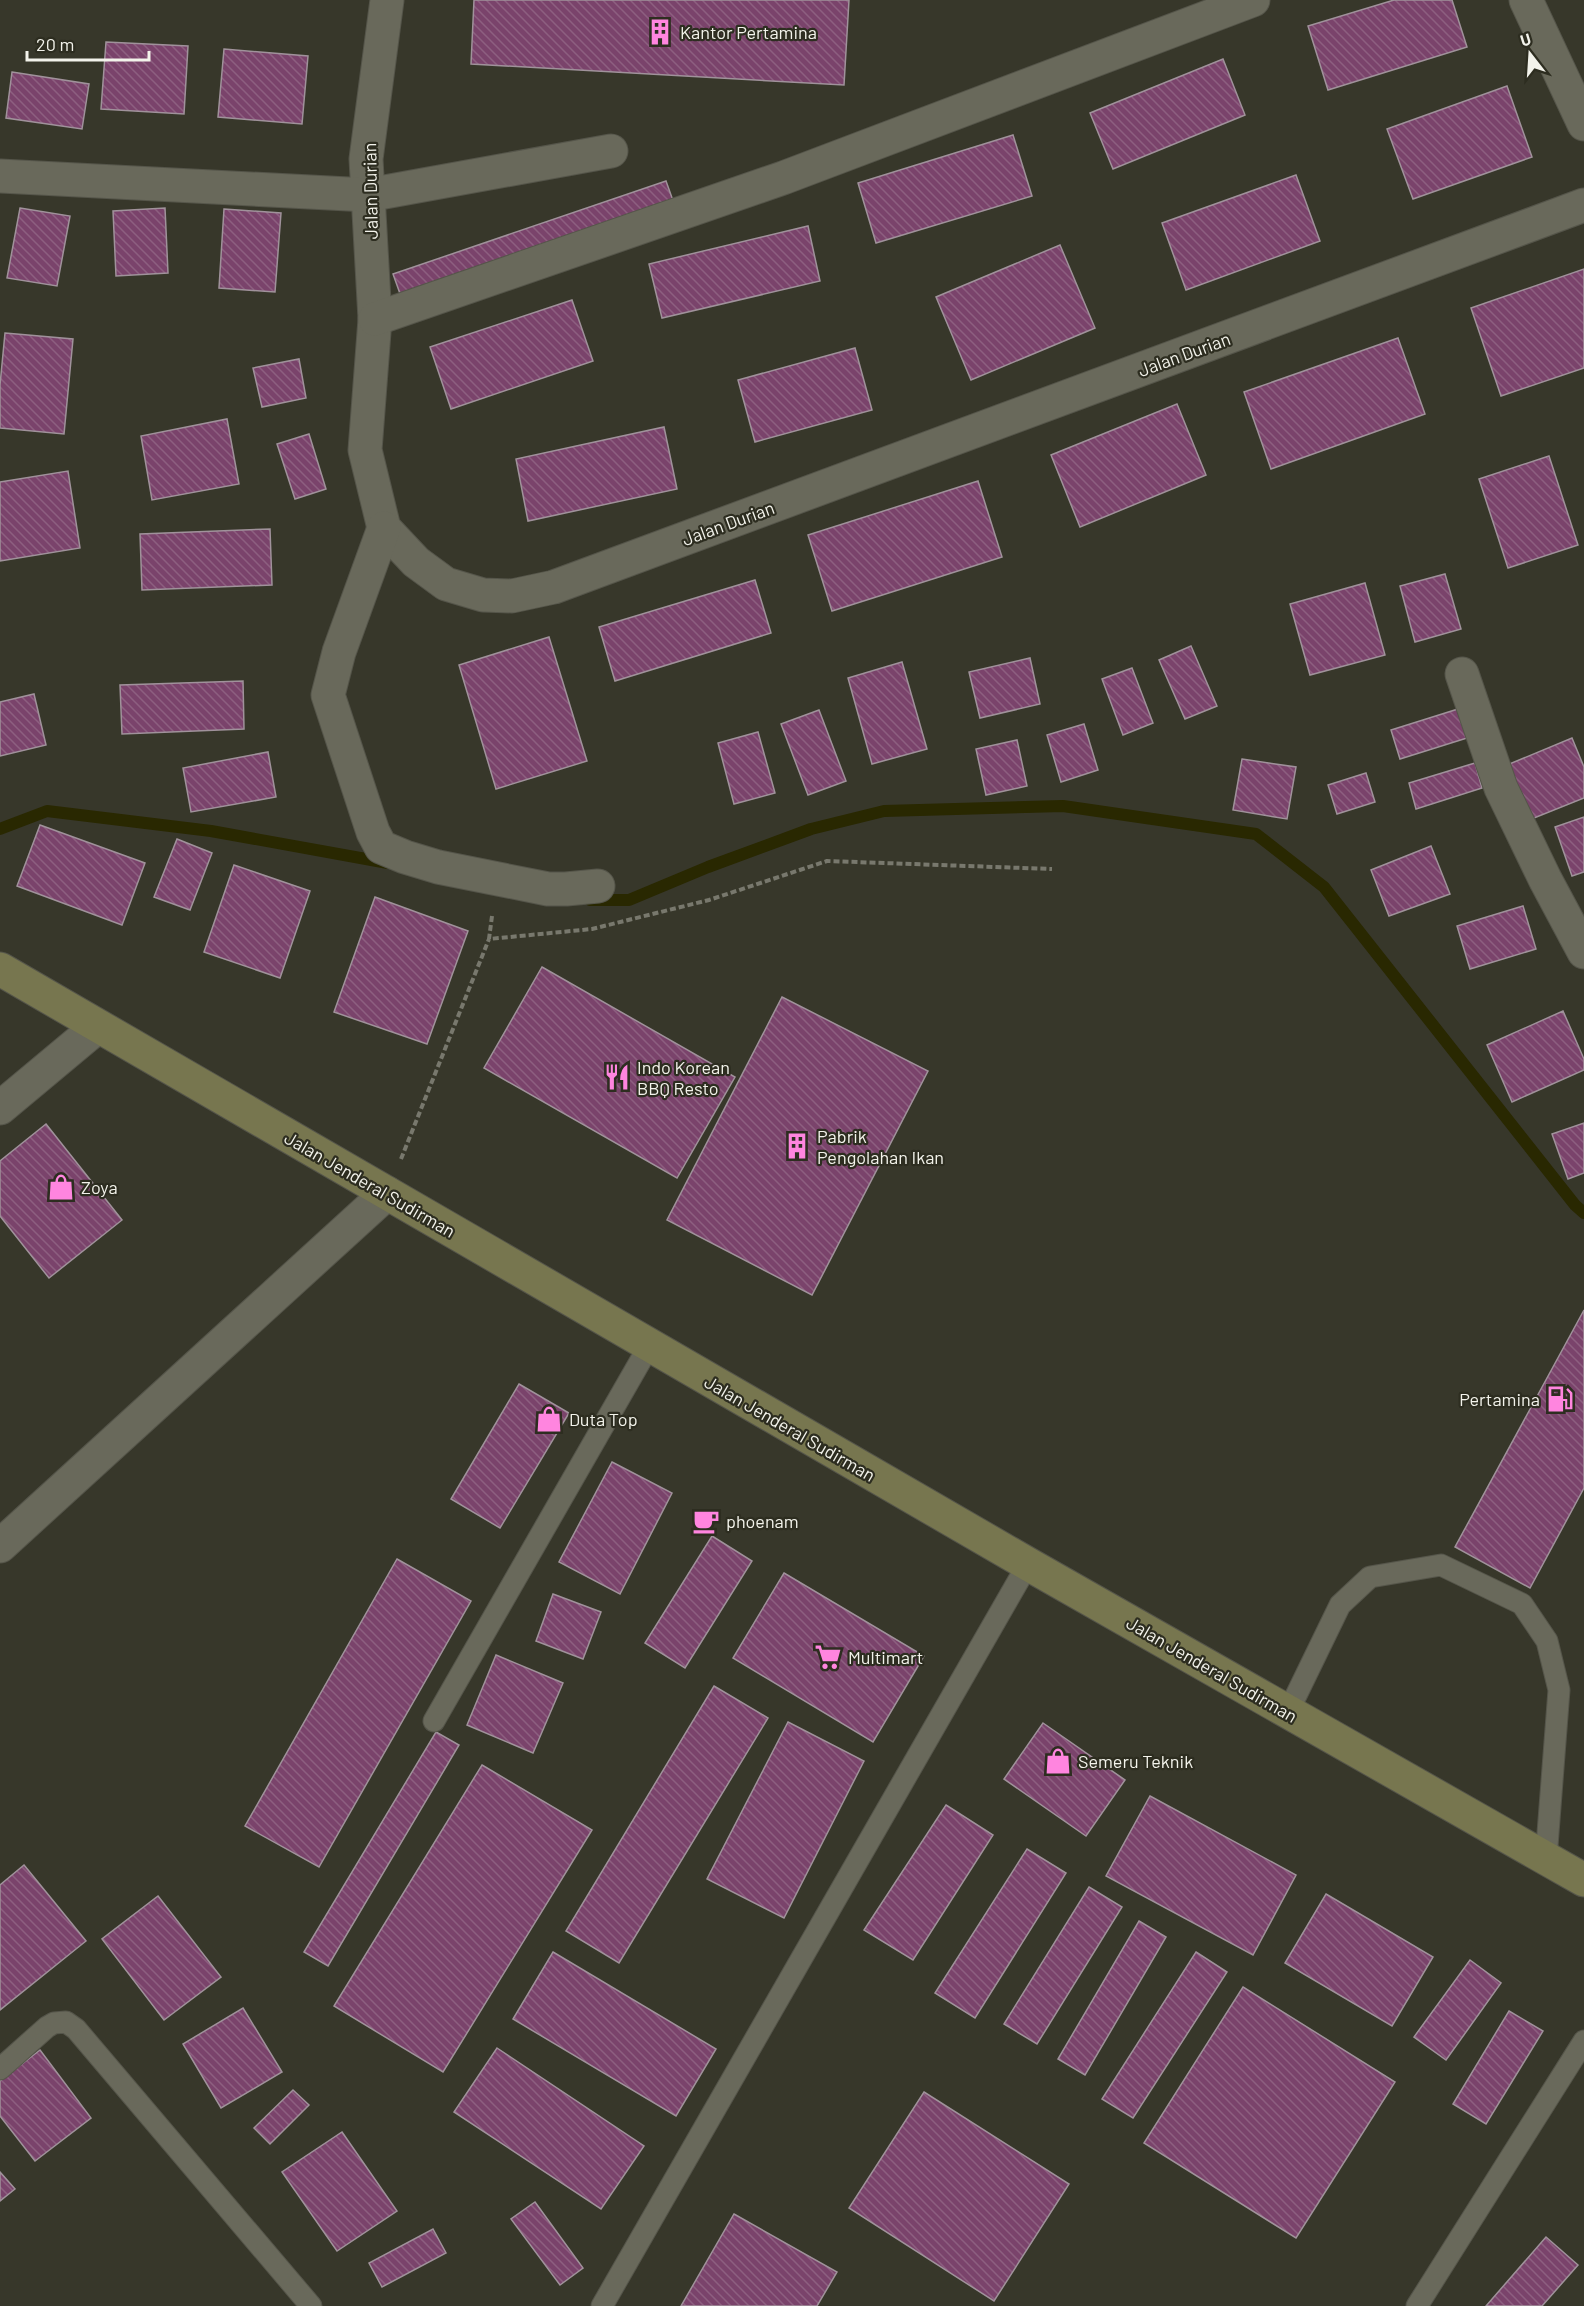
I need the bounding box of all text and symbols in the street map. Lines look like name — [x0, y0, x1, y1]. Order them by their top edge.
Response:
building icon: Kantor Pertamina — [645, 17, 675, 47]
place label: Kantor Pertamina — [680, 21, 817, 43]
scale bar — [27, 24, 148, 62]
north arrow — [1500, 24, 1560, 84]
text: U — [1518, 29, 1533, 50]
text: 20 m — [36, 33, 74, 55]
street label: Jalan Durian — [358, 142, 382, 240]
street label: Jalan Durian — [1135, 327, 1233, 381]
street label: Jalan Durian — [679, 496, 777, 550]
place label: Indo Korean BBQ Resto — [637, 1056, 730, 1099]
restaurant icon: Indo Korean BBQ Resto — [602, 1062, 632, 1092]
place label: Pabrik Pengolahan Ikan — [817, 1125, 944, 1168]
street label: Jalan Jenderal Sudirman — [281, 1126, 459, 1242]
building icon: Pabrik Pengolahan Ikan — [782, 1131, 812, 1161]
shop icon: Zoya — [46, 1172, 76, 1202]
place label: Zoya — [81, 1176, 118, 1198]
street label: Jalan Jenderal Sudirman — [701, 1370, 879, 1486]
fuel station icon: Pertamina — [1545, 1384, 1575, 1414]
place label: Pertamina — [1459, 1388, 1540, 1410]
shop icon: Duta Top — [534, 1404, 564, 1434]
place label: Duta Top — [569, 1408, 638, 1430]
cafe icon: phoenam — [691, 1506, 721, 1536]
place label: phoenam — [726, 1510, 799, 1532]
street label: Jalan Jenderal Sudirman — [1123, 1611, 1301, 1727]
supermarket icon: Multimart — [813, 1642, 843, 1672]
place label: Multimart — [848, 1646, 923, 1668]
shop icon: Semeru Teknik — [1043, 1746, 1073, 1776]
place label: Semeru Teknik — [1078, 1750, 1193, 1772]

